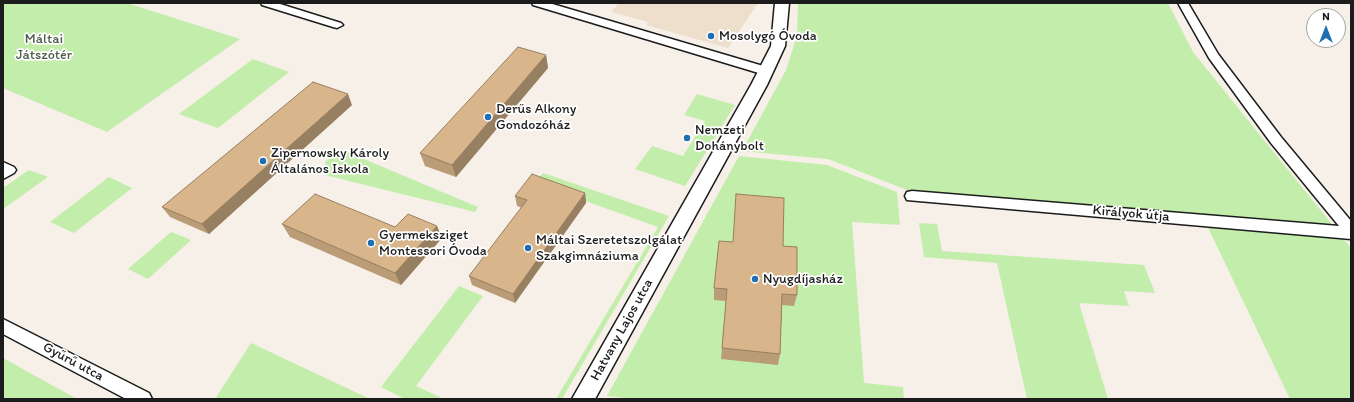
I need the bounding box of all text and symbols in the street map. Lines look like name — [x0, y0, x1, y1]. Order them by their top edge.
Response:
north arrow — [1306, 8, 1346, 48]
text: N — [1322, 10, 1330, 23]
place label: Mosolygó Óvoda — [719, 28, 817, 44]
park label: Máltai Játszótér — [16, 31, 72, 64]
marker: Mosolygó Óvoda — [706, 31, 716, 41]
place label: Derűs Alkony Gondozóház — [496, 101, 576, 134]
marker: Derűs Alkony Gondozóház — [483, 112, 493, 122]
place label: Nemzeti Dohánybolt — [695, 122, 764, 154]
marker: Nemzeti Dohánybolt — [682, 133, 692, 143]
place label: Zipernowsky Károly Általános Iskola — [271, 145, 389, 178]
marker: Zipernowsky Károly Általános Iskola — [258, 156, 268, 166]
street label: Királyok útja — [1092, 202, 1170, 226]
place label: Gyermeksziget Montessori Óvoda — [379, 227, 487, 260]
place label: Máltai Szeretetszolgálat Szakgimnáziuma — [536, 232, 682, 264]
marker: Gyermeksziget Montessori Óvoda — [366, 238, 376, 248]
marker: Máltai Szeretetszolgálat Szakgimnáziuma — [523, 243, 533, 253]
place label: Nyugdíjasház — [763, 271, 843, 287]
marker: Nyugdíjasház — [750, 274, 760, 284]
street label: Hatvany Lajos utca — [587, 276, 657, 384]
street label: Gyűrű utca — [40, 339, 106, 385]

